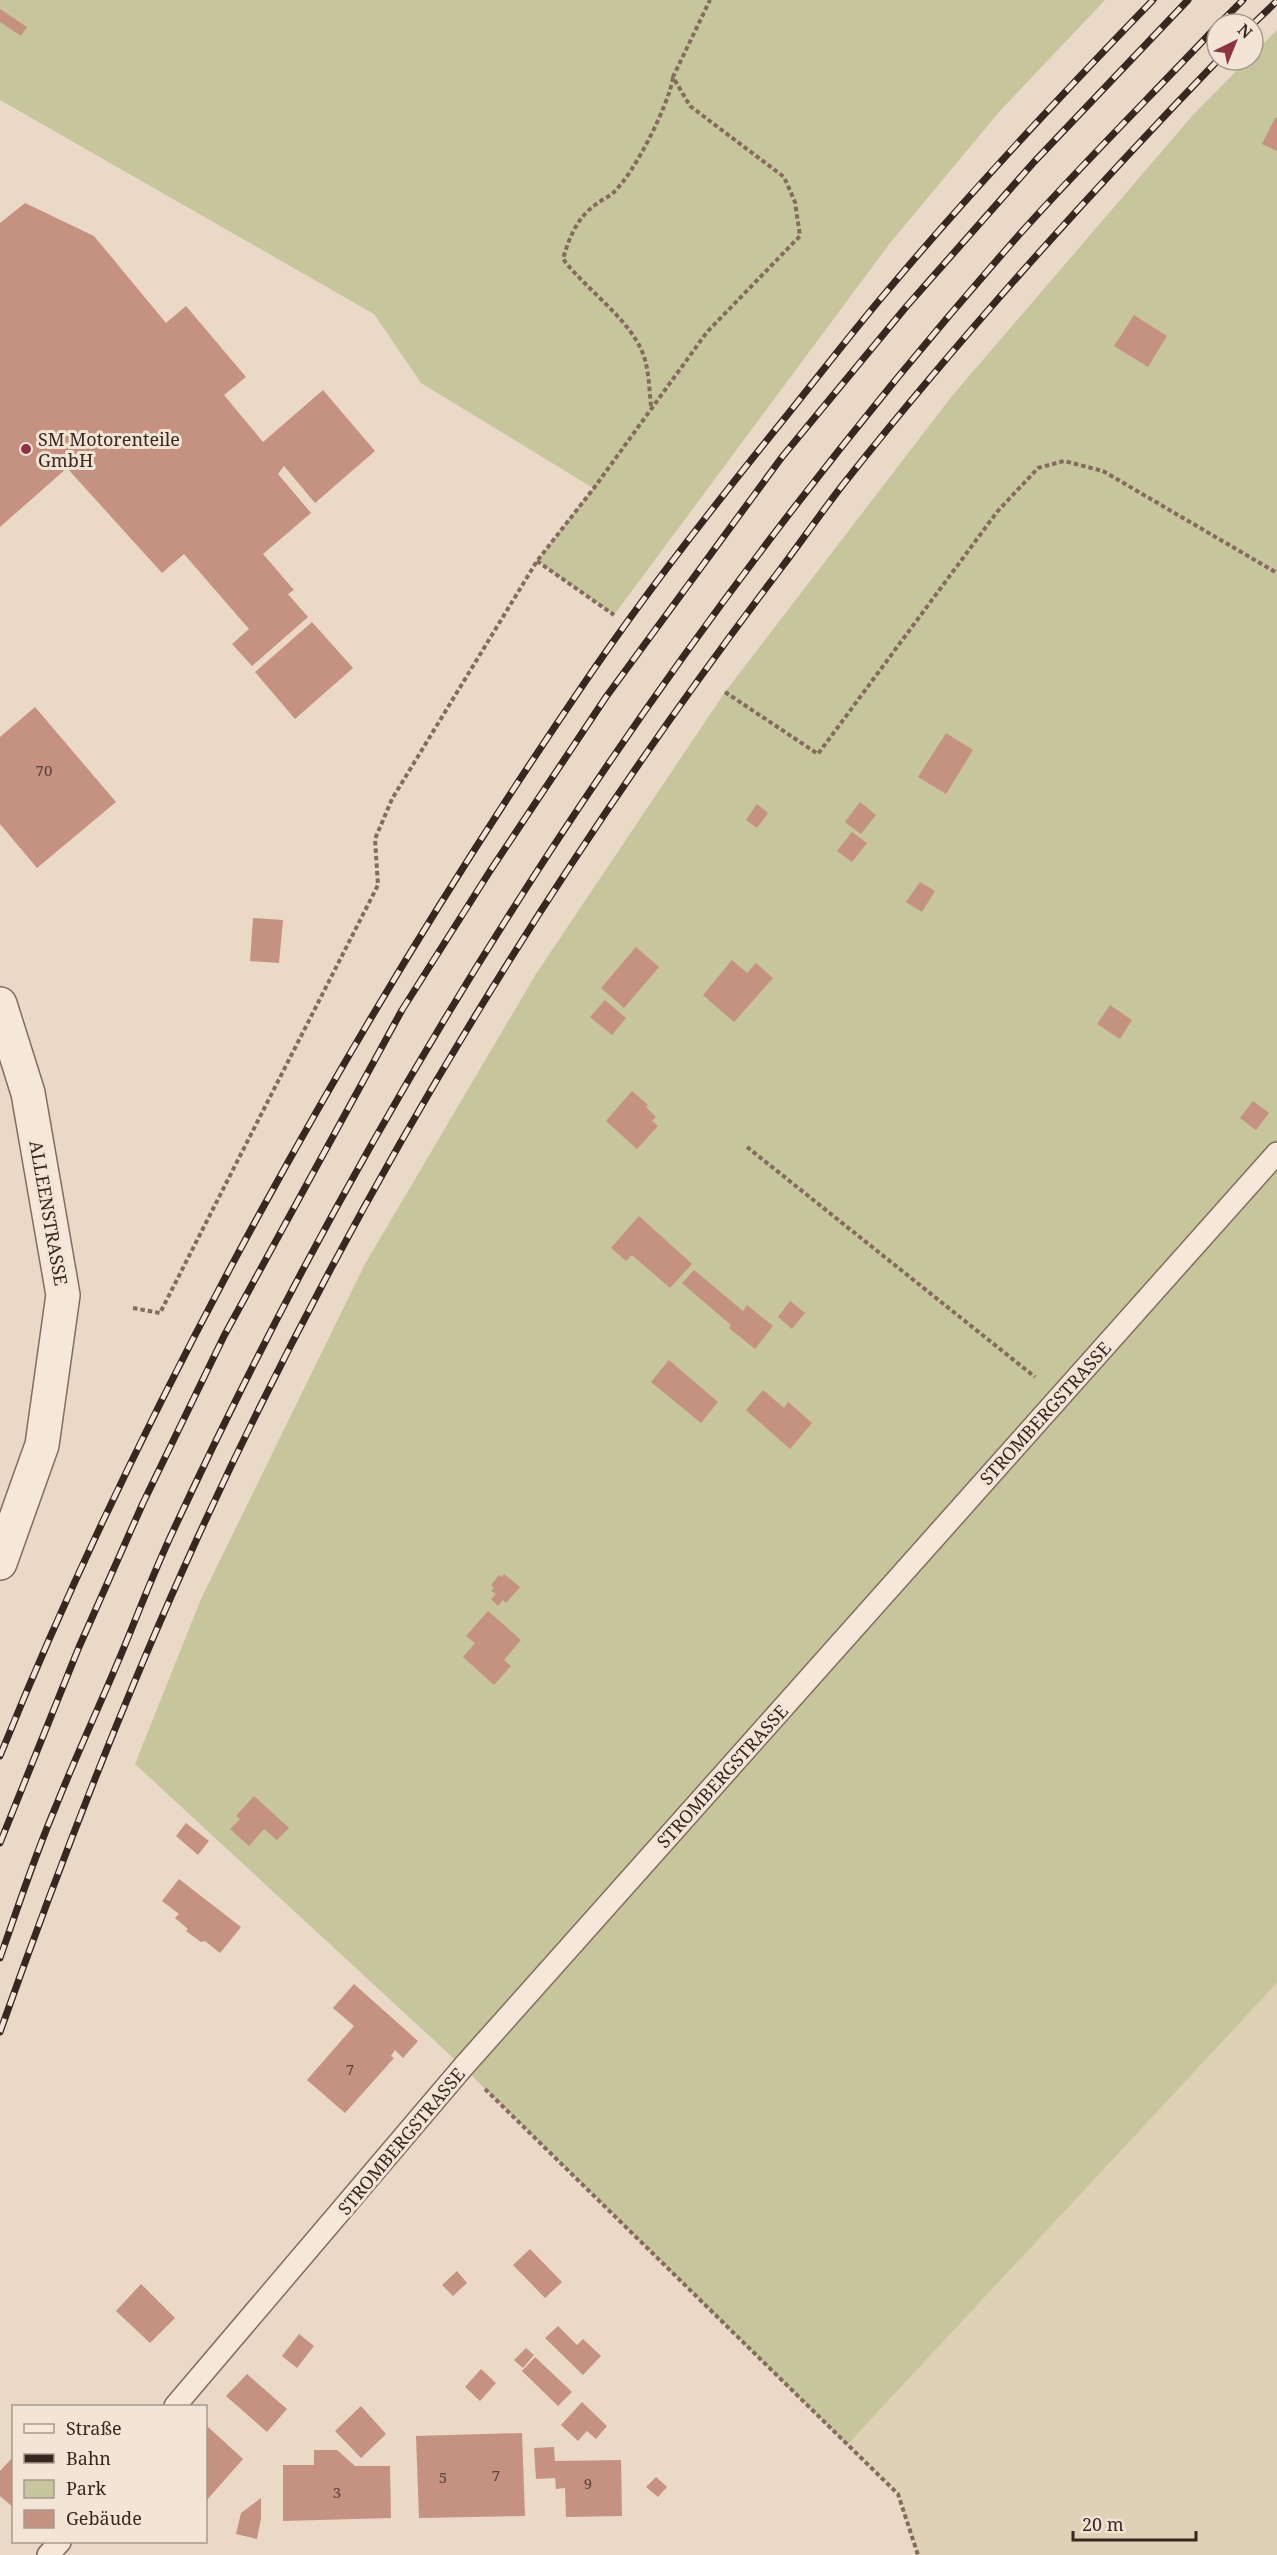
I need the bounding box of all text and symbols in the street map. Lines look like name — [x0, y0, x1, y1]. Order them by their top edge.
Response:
north arrow — [1205, 12, 1265, 72]
text: N — [1233, 19, 1258, 44]
place label: SM Motorenteile GmbH — [38, 427, 180, 472]
marker: SM Motorenteile GmbH — [19, 442, 33, 456]
house number: 70 — [36, 760, 52, 780]
street label: ALLEENSTRASSE — [24, 1139, 74, 1287]
street label: STROMBERGSTRASSE — [974, 1336, 1116, 1490]
street label: STROMBERGSTRASSE — [651, 1699, 793, 1853]
house number: 7 — [346, 2059, 354, 2079]
street label: STROMBERGSTRASSE — [332, 2062, 470, 2220]
legend — [12, 2405, 207, 2543]
text: Straße — [66, 2416, 122, 2440]
text: Bahn — [66, 2446, 111, 2470]
house number: 7 — [492, 2465, 500, 2485]
house number: 5 — [439, 2467, 447, 2487]
house number: 9 — [584, 2473, 592, 2493]
text: Park — [66, 2476, 106, 2500]
house number: 3 — [333, 2482, 341, 2502]
scale bar — [1073, 2504, 1196, 2542]
text: Gebäude — [66, 2506, 142, 2530]
text: 20 m — [1082, 2512, 1124, 2536]

